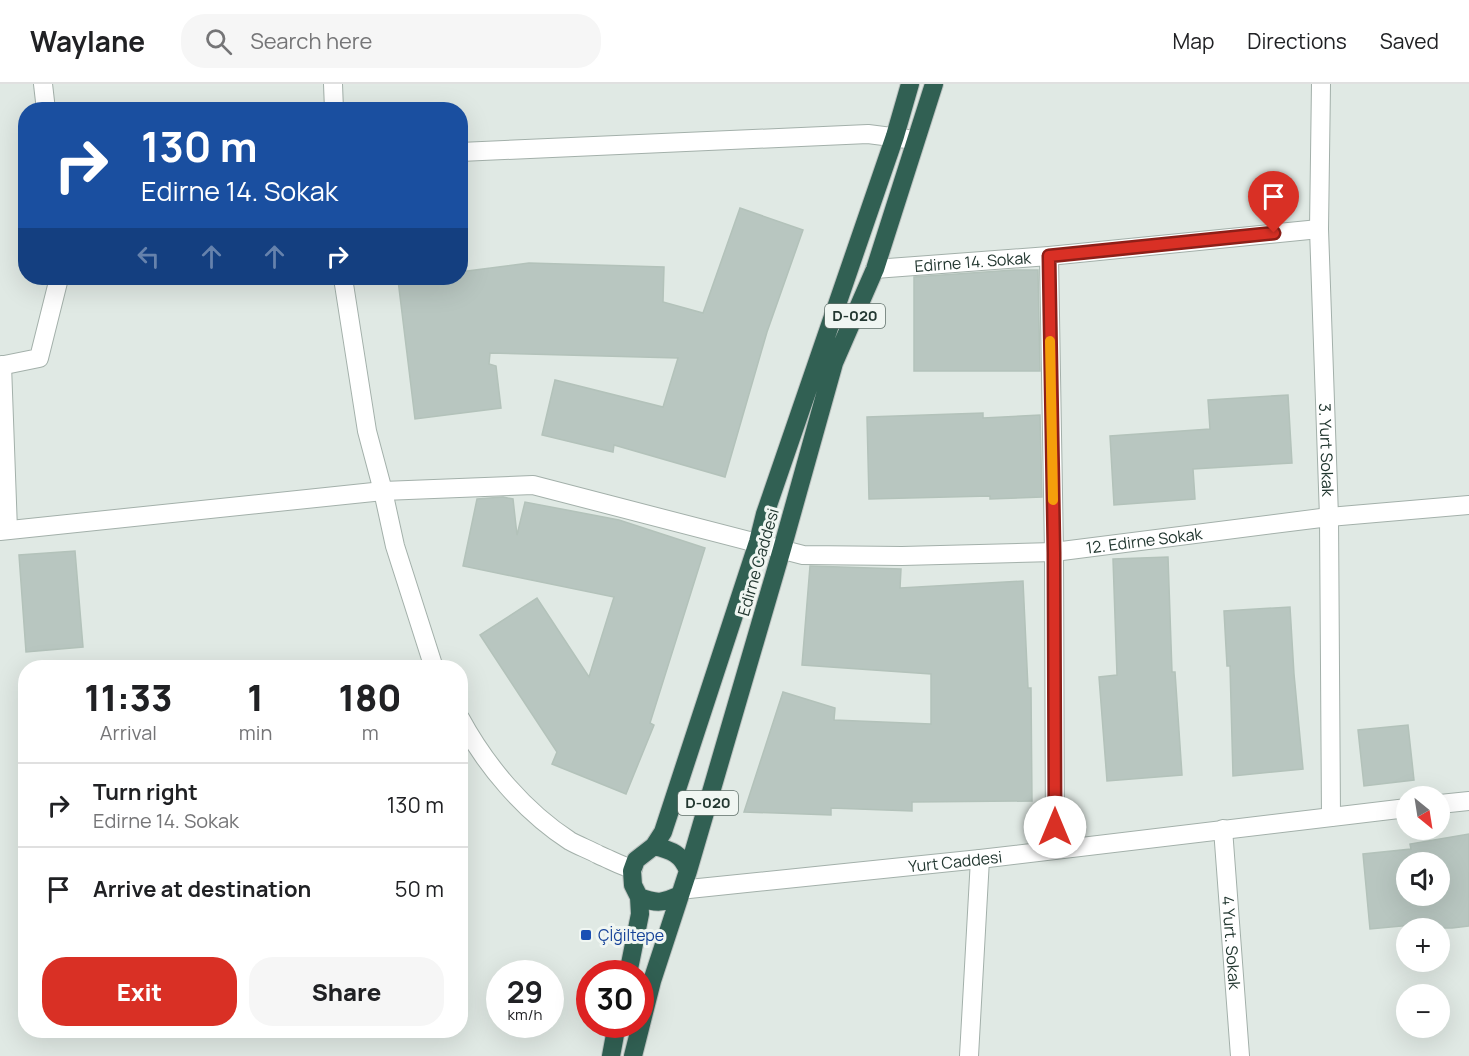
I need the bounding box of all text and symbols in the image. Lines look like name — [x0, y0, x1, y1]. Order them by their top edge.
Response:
search box — [181, 14, 601, 68]
text: Waylane — [30, 22, 145, 60]
icon: search — [202, 25, 235, 58]
text: Search here — [250, 26, 372, 56]
text: Map — [1173, 27, 1214, 55]
text: Directions — [1247, 27, 1347, 55]
text: Saved — [1380, 27, 1439, 55]
text: 130 m — [141, 117, 258, 175]
icon: right — [42, 126, 120, 204]
pin — [1248, 171, 1299, 233]
text: Edirne 14. Sokak — [141, 172, 338, 209]
icon: arrive — [1257, 180, 1290, 213]
icon: left — [132, 240, 165, 273]
icon: ahead — [195, 240, 228, 273]
icon: ahead — [258, 240, 291, 273]
icon: right — [321, 240, 354, 273]
street label: Edirne 14. Sokak — [914, 246, 1033, 277]
road number: D-020 — [825, 304, 885, 328]
street label: 3. Yurt Sokak — [1314, 403, 1339, 498]
street label: Edirne Caddesi — [732, 506, 784, 618]
street label: 12. Edirne Sokak — [1085, 522, 1205, 559]
text: 11:33 — [84, 673, 172, 722]
text: 1 — [247, 673, 264, 722]
text: 180 — [339, 673, 402, 722]
text: Arrival — [100, 719, 157, 746]
text: min — [239, 719, 272, 746]
text: m — [362, 719, 379, 746]
text: Turn right — [93, 777, 198, 807]
north arrow — [1396, 786, 1450, 840]
map controls — [1396, 786, 1450, 1038]
icon: right — [42, 789, 75, 822]
text: 130 m — [387, 790, 444, 820]
road number: D-020 — [678, 791, 738, 815]
position arrow — [1023, 795, 1087, 859]
text: Edirne 14. Sokak — [93, 807, 239, 834]
street label: Yurt Caddesi — [907, 845, 1003, 877]
button: sound — [1396, 852, 1450, 906]
icon: arrive — [42, 873, 75, 906]
text: Arrive at destination — [93, 874, 311, 904]
text: 50 m — [395, 874, 444, 904]
street label: 4 Yurt. Sokak — [1217, 895, 1246, 991]
button: + — [1396, 918, 1450, 972]
place label: Çİğiltepe — [598, 924, 664, 946]
marker: Çİğiltepe — [579, 928, 593, 942]
button: Exit — [42, 957, 237, 1026]
button: Share — [249, 957, 444, 1026]
speed limit sign: 30 — [576, 960, 654, 1038]
text: 29 — [507, 971, 543, 1012]
button: − — [1396, 984, 1450, 1038]
text: km/h — [508, 1004, 542, 1025]

